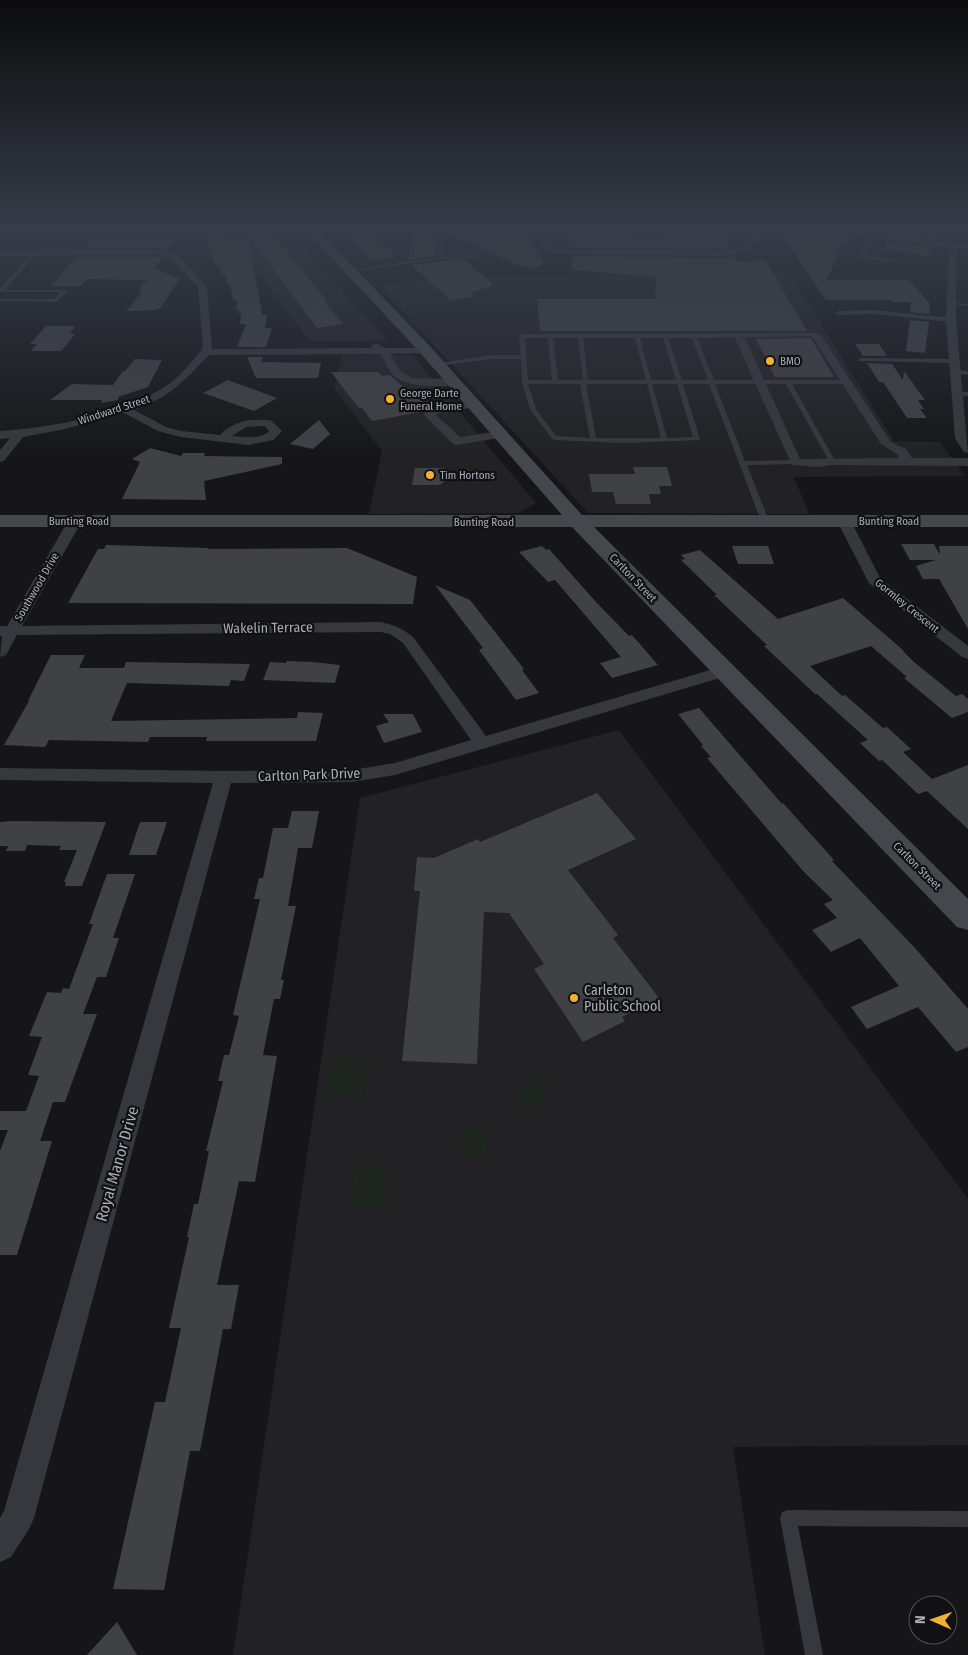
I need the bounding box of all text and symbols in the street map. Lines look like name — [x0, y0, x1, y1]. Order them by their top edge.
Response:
marker: BMO — [764, 355, 776, 367]
place label: BMO — [780, 355, 801, 368]
place label: George Darte Funeral Home — [400, 387, 462, 413]
street label: Windward Street — [77, 392, 152, 428]
marker: George Darte Funeral Home — [384, 393, 396, 405]
marker: Tim Hortons — [424, 469, 436, 481]
place label: Tim Hortons — [440, 469, 495, 482]
street label: Bunting Road — [49, 515, 109, 528]
street label: Bunting Road — [859, 515, 919, 528]
street label: Bunting Road — [454, 516, 514, 529]
street label: Southwood Drive — [12, 550, 62, 624]
street label: Carlton Street — [607, 551, 660, 605]
street label: Gormley Crescent — [872, 576, 942, 636]
street label: Wakelin Terrace — [223, 619, 313, 637]
street label: Carlton Park Drive — [257, 765, 361, 785]
street label: Carlton Street — [890, 839, 944, 893]
place label: Carleton Public School — [584, 982, 661, 1015]
marker: Carleton Public School — [568, 992, 580, 1004]
street label: Royal Manor Drive — [92, 1104, 143, 1224]
north arrow — [908, 1595, 958, 1645]
text: N — [912, 1615, 929, 1624]

